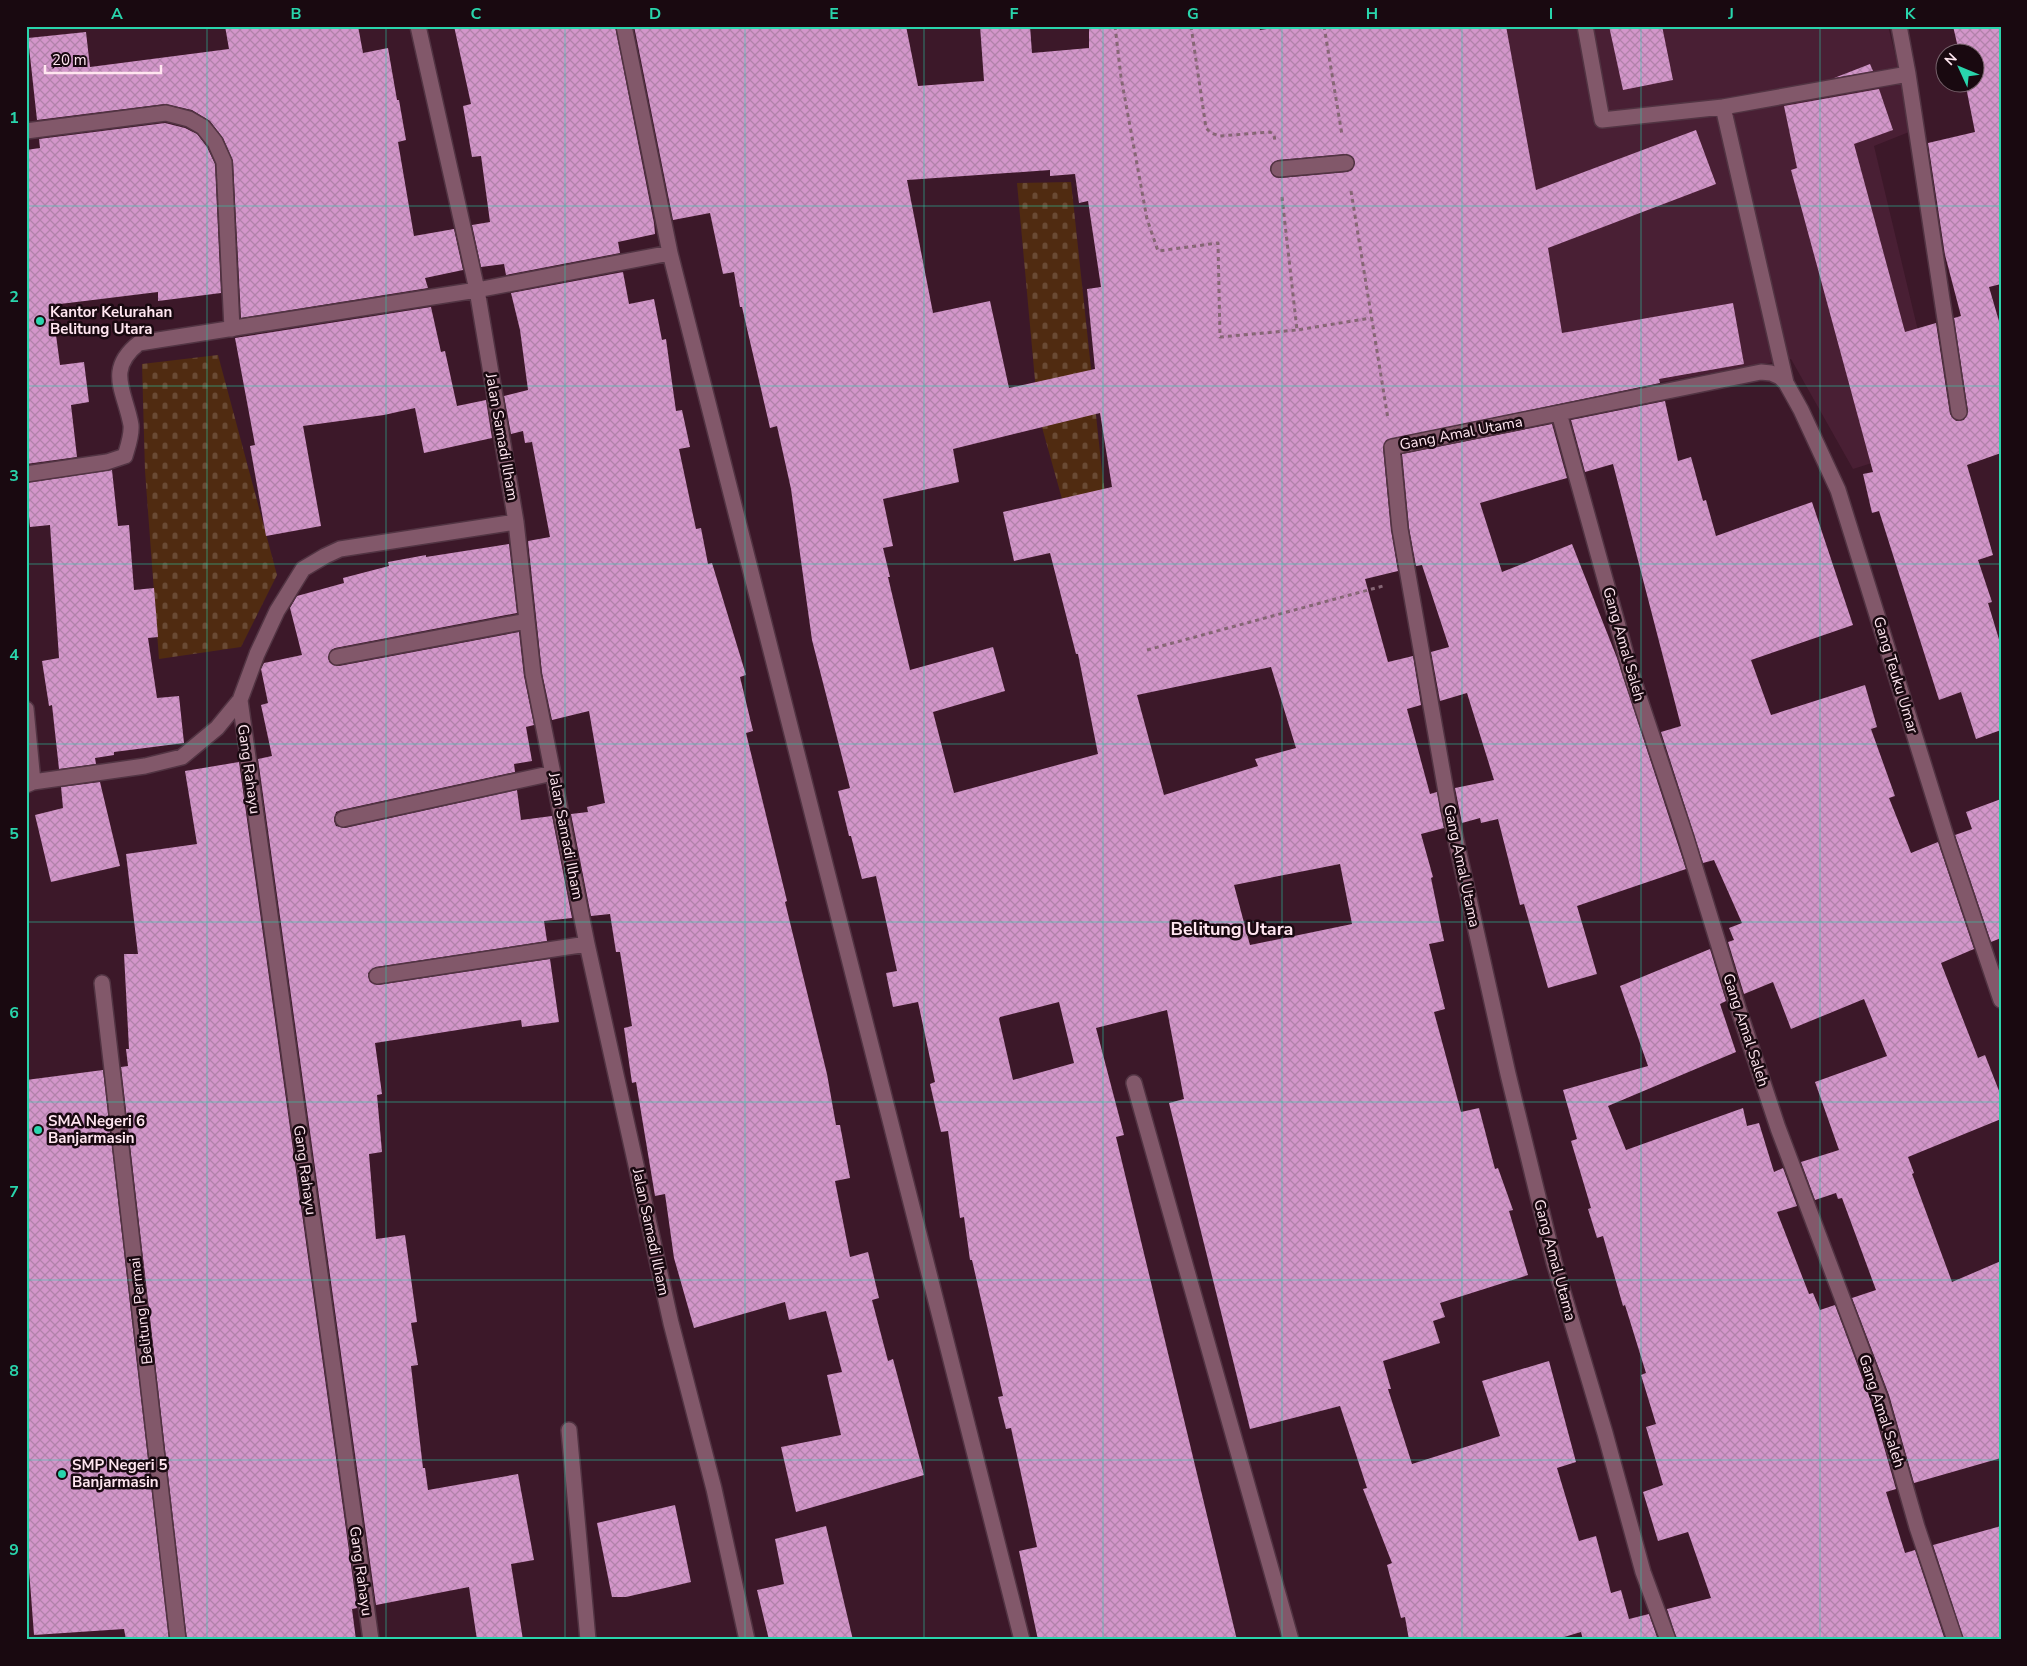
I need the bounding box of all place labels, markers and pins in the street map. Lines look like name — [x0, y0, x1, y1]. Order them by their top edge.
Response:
place label: Kantor Kelurahan Belitung Utara — [50, 302, 172, 339]
marker: Kantor Kelurahan Belitung Utara — [34, 315, 46, 327]
place label: SMA Negeri 6 Banjarmasin — [48, 1111, 145, 1148]
marker: SMA Negeri 6 Banjarmasin — [32, 1124, 44, 1136]
place label: SMP Negeri 5 Banjarmasin — [72, 1455, 168, 1492]
marker: SMP Negeri 5 Banjarmasin — [56, 1468, 68, 1480]

